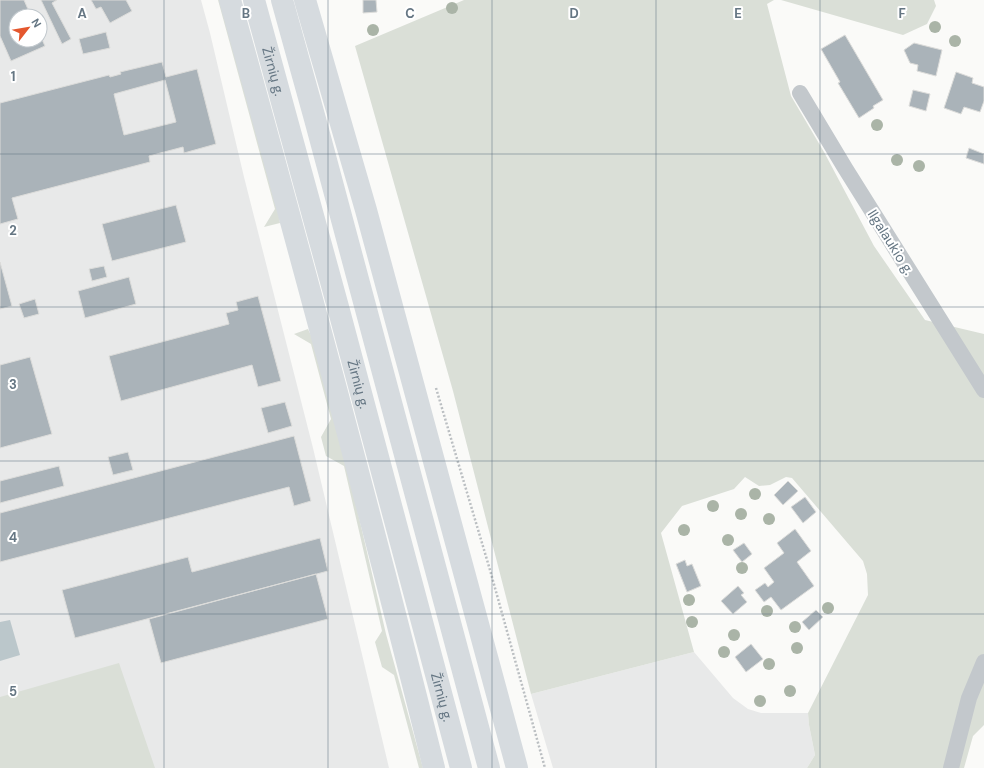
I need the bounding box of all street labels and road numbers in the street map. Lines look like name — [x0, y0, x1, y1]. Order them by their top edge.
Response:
street label: Žirnių g. — [258, 45, 289, 98]
street label: Ilgalaukio g. — [864, 206, 918, 278]
street label: Žirnių g. — [343, 358, 374, 411]
street label: Žirnių g. — [427, 671, 457, 724]

